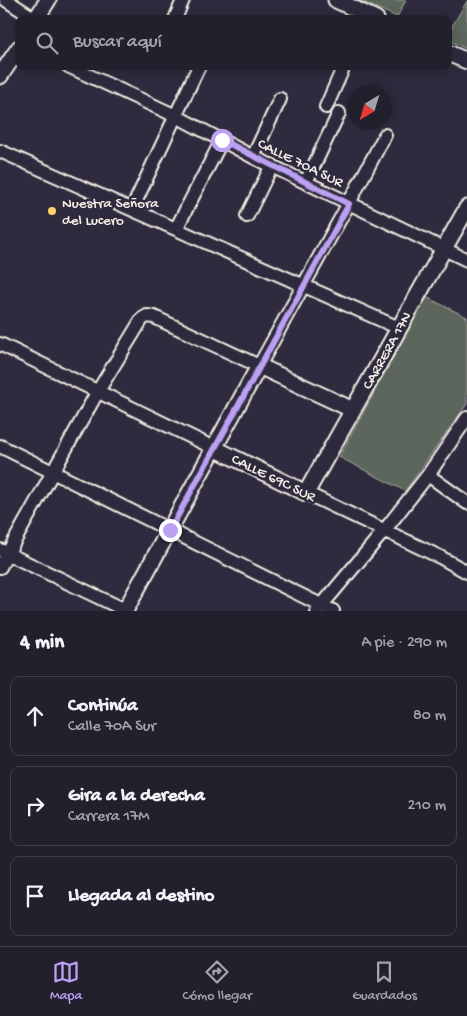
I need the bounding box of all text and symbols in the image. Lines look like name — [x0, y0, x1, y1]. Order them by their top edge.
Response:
search box — [15, 15, 452, 70]
icon: search — [33, 29, 61, 57]
text: Buscar aquí — [73, 31, 162, 54]
north arrow — [347, 85, 392, 130]
route start — [211, 129, 234, 152]
street label: CALLE 70A SUR — [254, 135, 347, 193]
place label: Nuestra Señora del Lucero — [62, 195, 159, 230]
marker: Nuestra Señora del Lucero — [46, 205, 58, 217]
street label: CARRERA 17N — [359, 309, 417, 393]
street label: CALLE 69C SUR — [228, 451, 319, 507]
route end — [159, 519, 182, 542]
text: 4 min — [20, 631, 64, 656]
text: A pie · 290 m — [361, 634, 447, 653]
text: Continúa — [68, 695, 138, 718]
icon: ahead — [21, 702, 49, 730]
text: 80 m — [413, 707, 446, 726]
text: Calle 70A Sur — [68, 718, 156, 737]
text: Gira a la derecha — [68, 785, 205, 808]
icon: right — [21, 792, 49, 820]
text: 210 m — [407, 797, 446, 816]
text: Carrera 17M — [68, 808, 149, 827]
icon: arrive — [21, 882, 49, 910]
text: Llegada al destino — [68, 885, 214, 908]
tab: Mapa — [50, 958, 82, 1005]
tab: Cómo llegar — [182, 958, 252, 1005]
tab: Guardados — [352, 958, 417, 1005]

